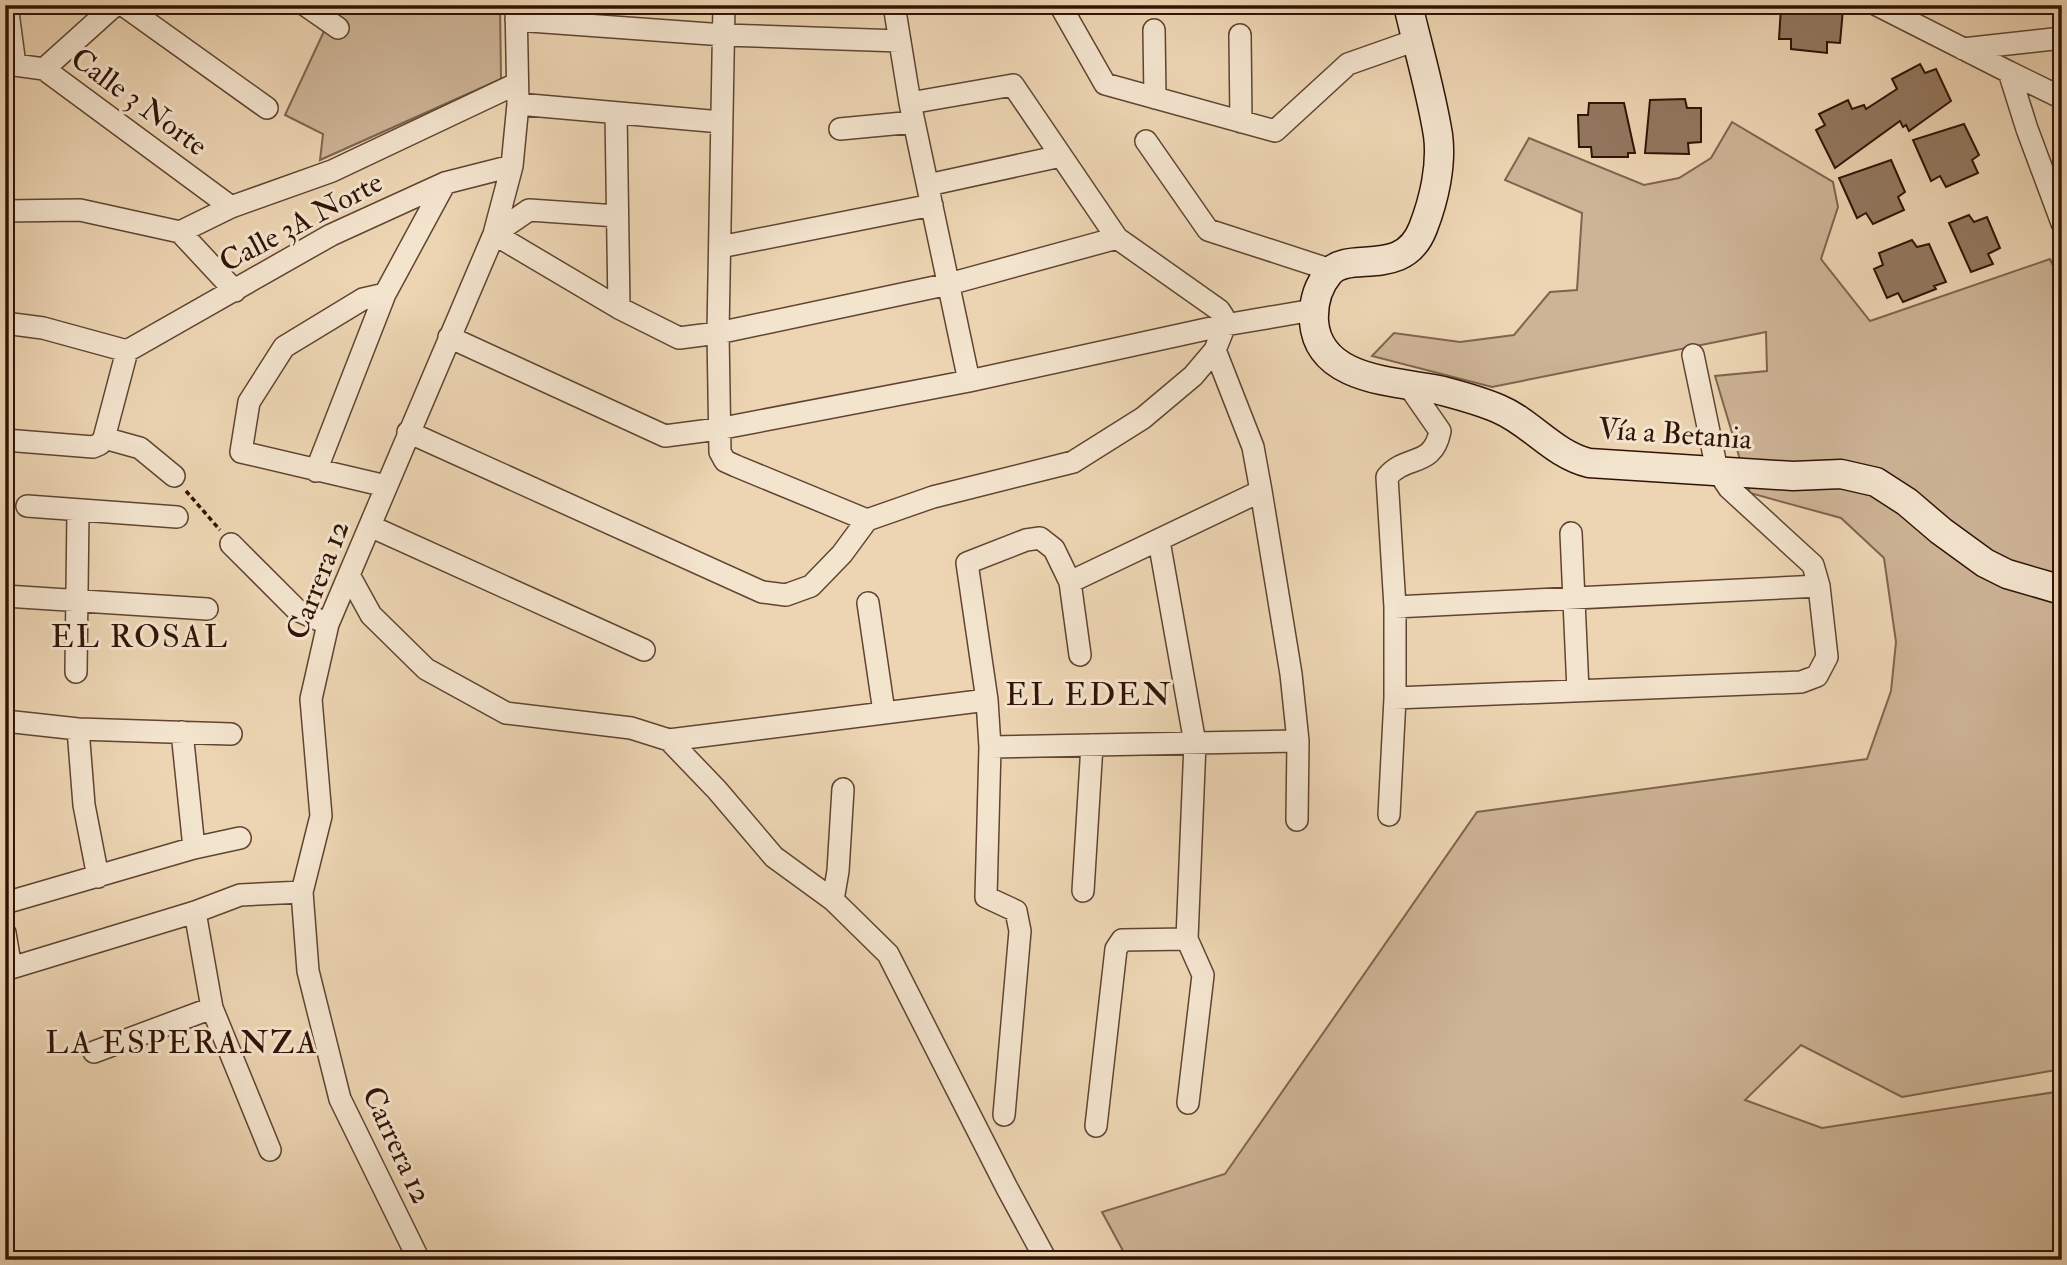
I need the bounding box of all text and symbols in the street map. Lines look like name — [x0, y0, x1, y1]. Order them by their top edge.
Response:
street label: Calle 3 Norte — [63, 40, 215, 164]
street label: Calle 3A Norte — [213, 164, 389, 280]
street label: Vía a Betania — [1597, 410, 1754, 458]
street label: Carrera 12 — [278, 515, 358, 645]
district label: EL ROSAL — [51, 617, 229, 657]
district label: EL EDEN — [1005, 675, 1173, 715]
district label: LA ESPERANZA — [45, 1023, 319, 1063]
street label: Carrera 12 — [354, 1081, 440, 1209]

